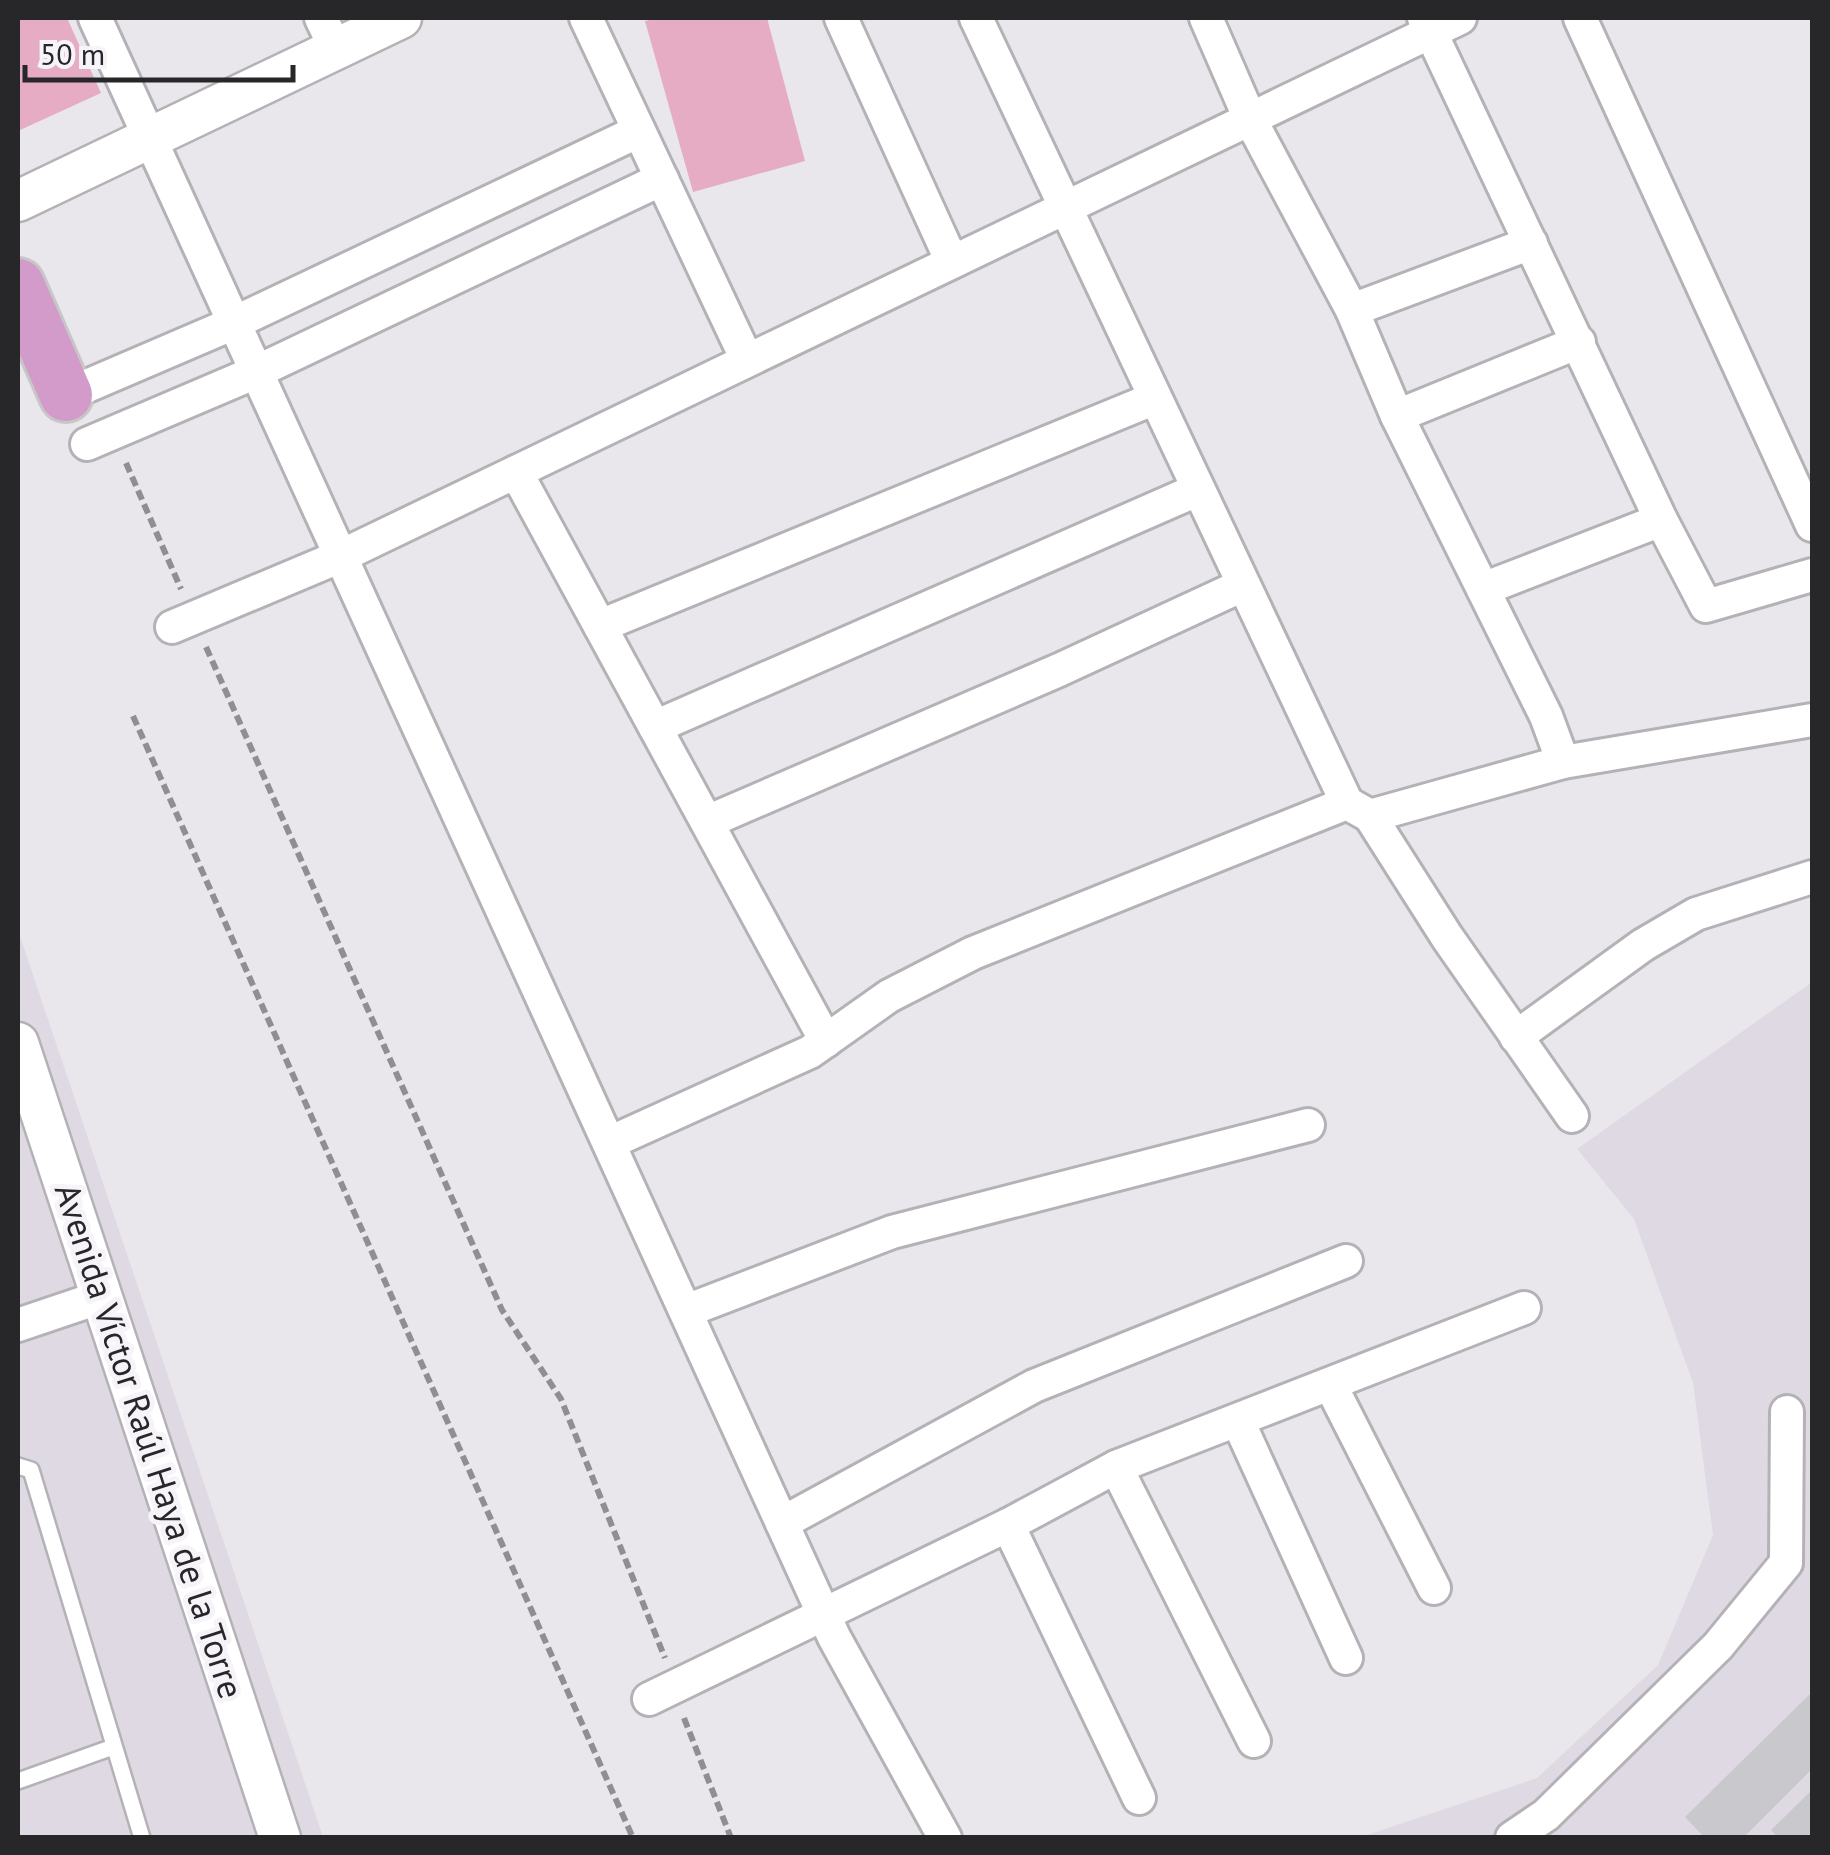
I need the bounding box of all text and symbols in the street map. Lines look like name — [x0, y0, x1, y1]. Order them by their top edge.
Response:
scale bar — [25, 20, 292, 82]
text: 50 m — [40, 34, 105, 73]
street label: Avenida Víctor Raúl Haya de la Torre — [45, 1177, 255, 1704]

